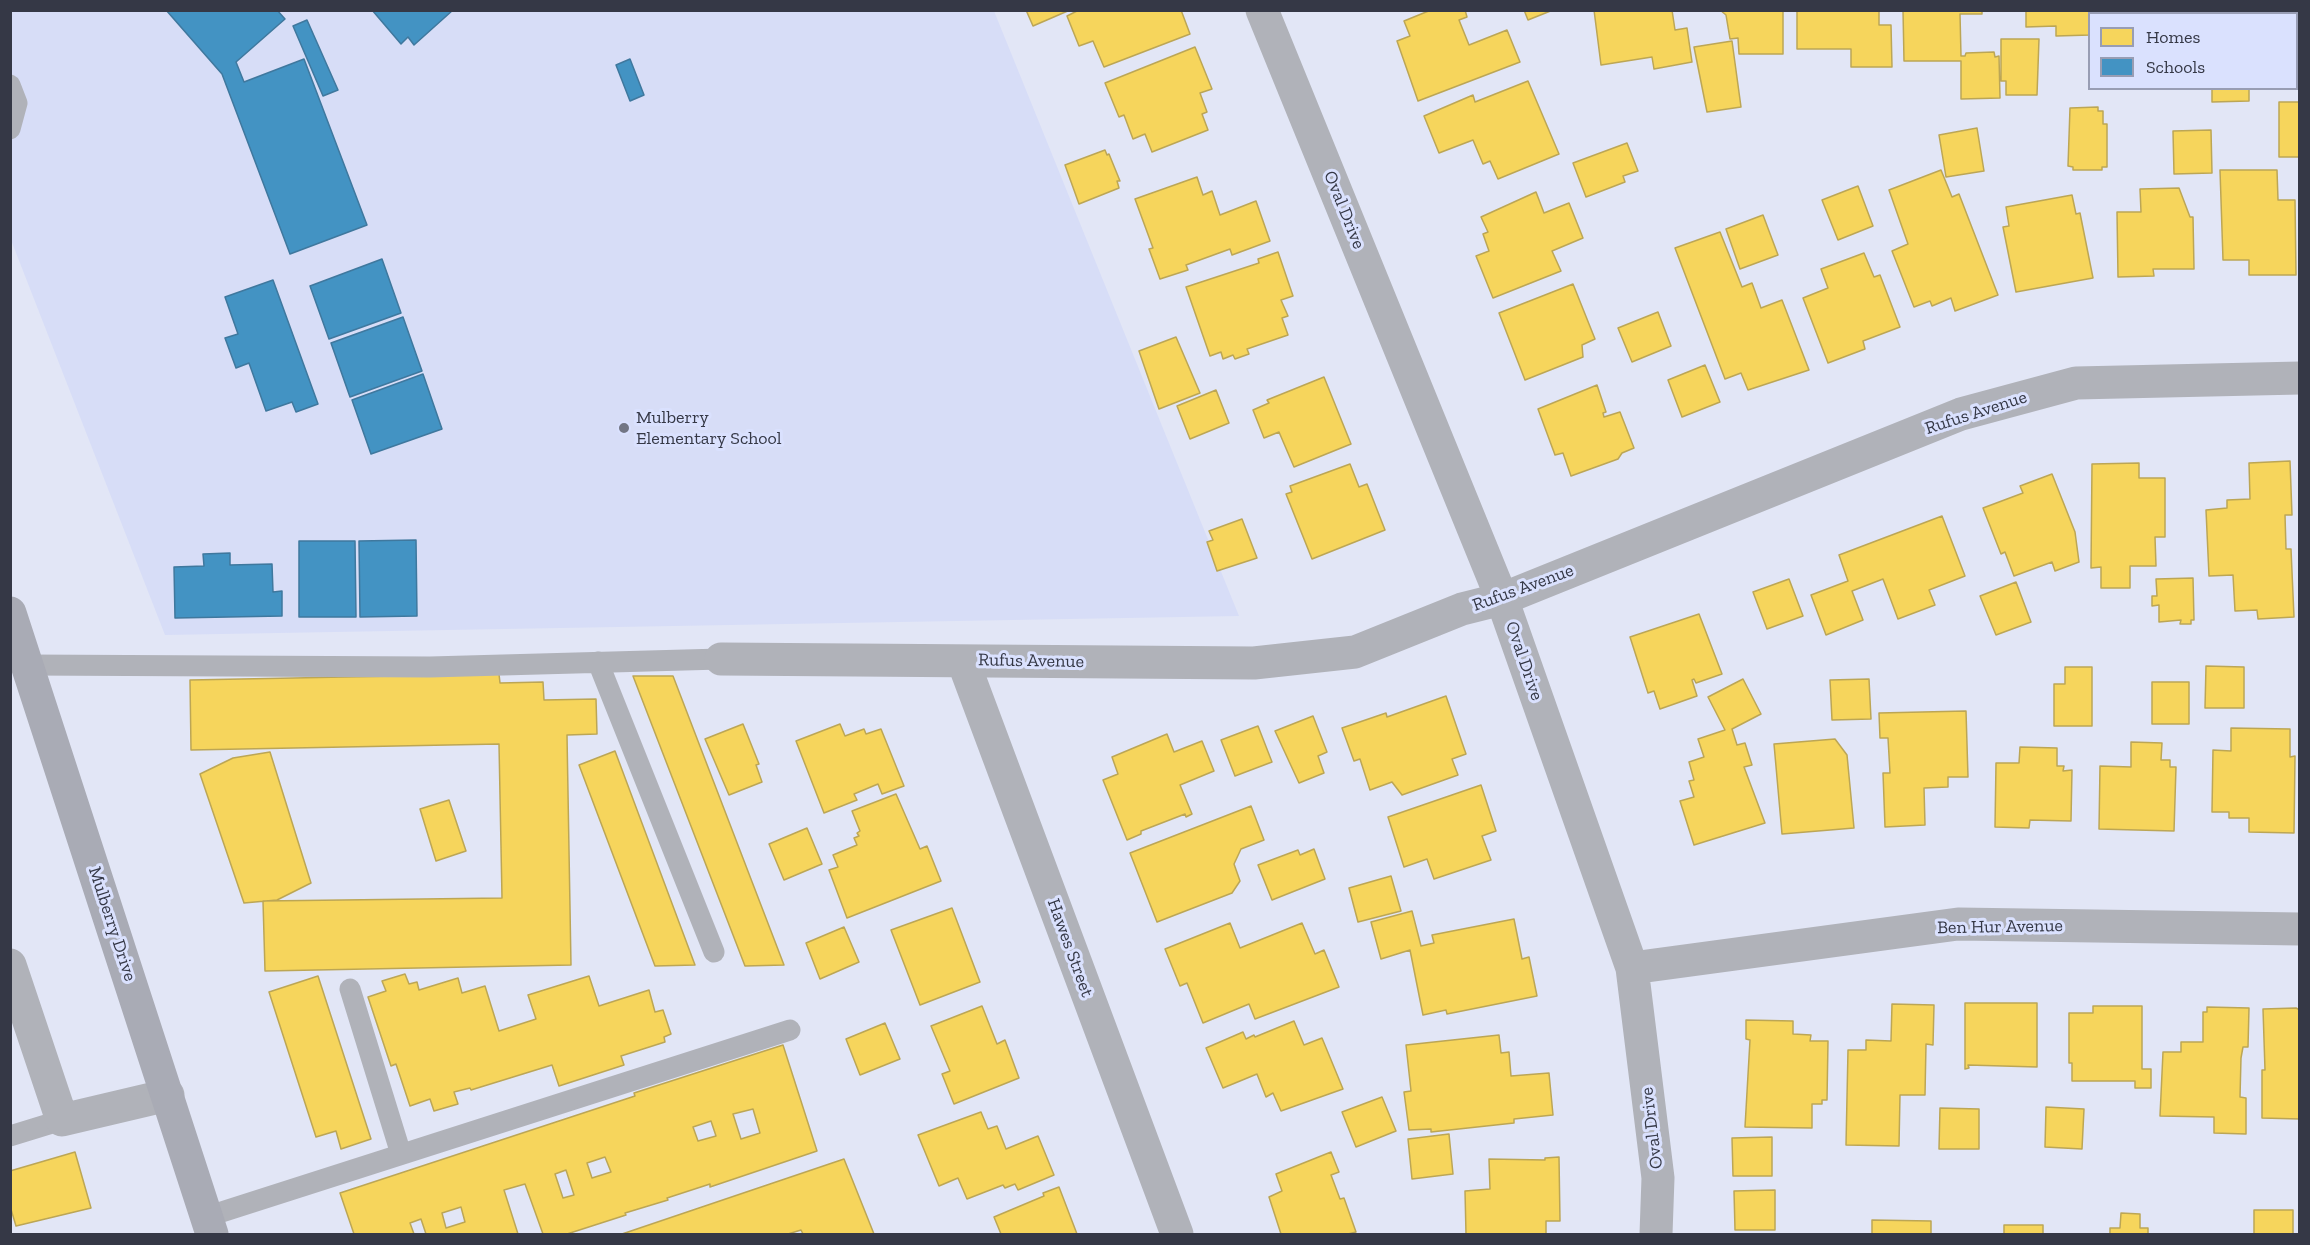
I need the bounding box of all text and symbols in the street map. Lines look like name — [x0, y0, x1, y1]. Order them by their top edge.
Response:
legend — [2088, 12, 2298, 90]
text: Homes — [2146, 26, 2200, 48]
text: Schools — [2146, 56, 2205, 78]
street label: Oval Drive — [1319, 168, 1369, 252]
street label: Rufus Avenue — [1922, 386, 2030, 440]
place label: Mulberry Elementary School — [636, 407, 782, 450]
marker: Mulberry Elementary School — [617, 421, 631, 435]
street label: Rufus Avenue — [1469, 560, 1577, 616]
street label: Oval Drive — [1500, 619, 1548, 703]
street label: Rufus Avenue — [978, 649, 1084, 673]
street label: Mulberry Drive — [83, 864, 141, 984]
street label: Hawes Street — [1042, 896, 1098, 1000]
street label: Ben Hur Avenue — [1937, 915, 2063, 939]
street label: Oval Drive — [1636, 1086, 1668, 1170]

